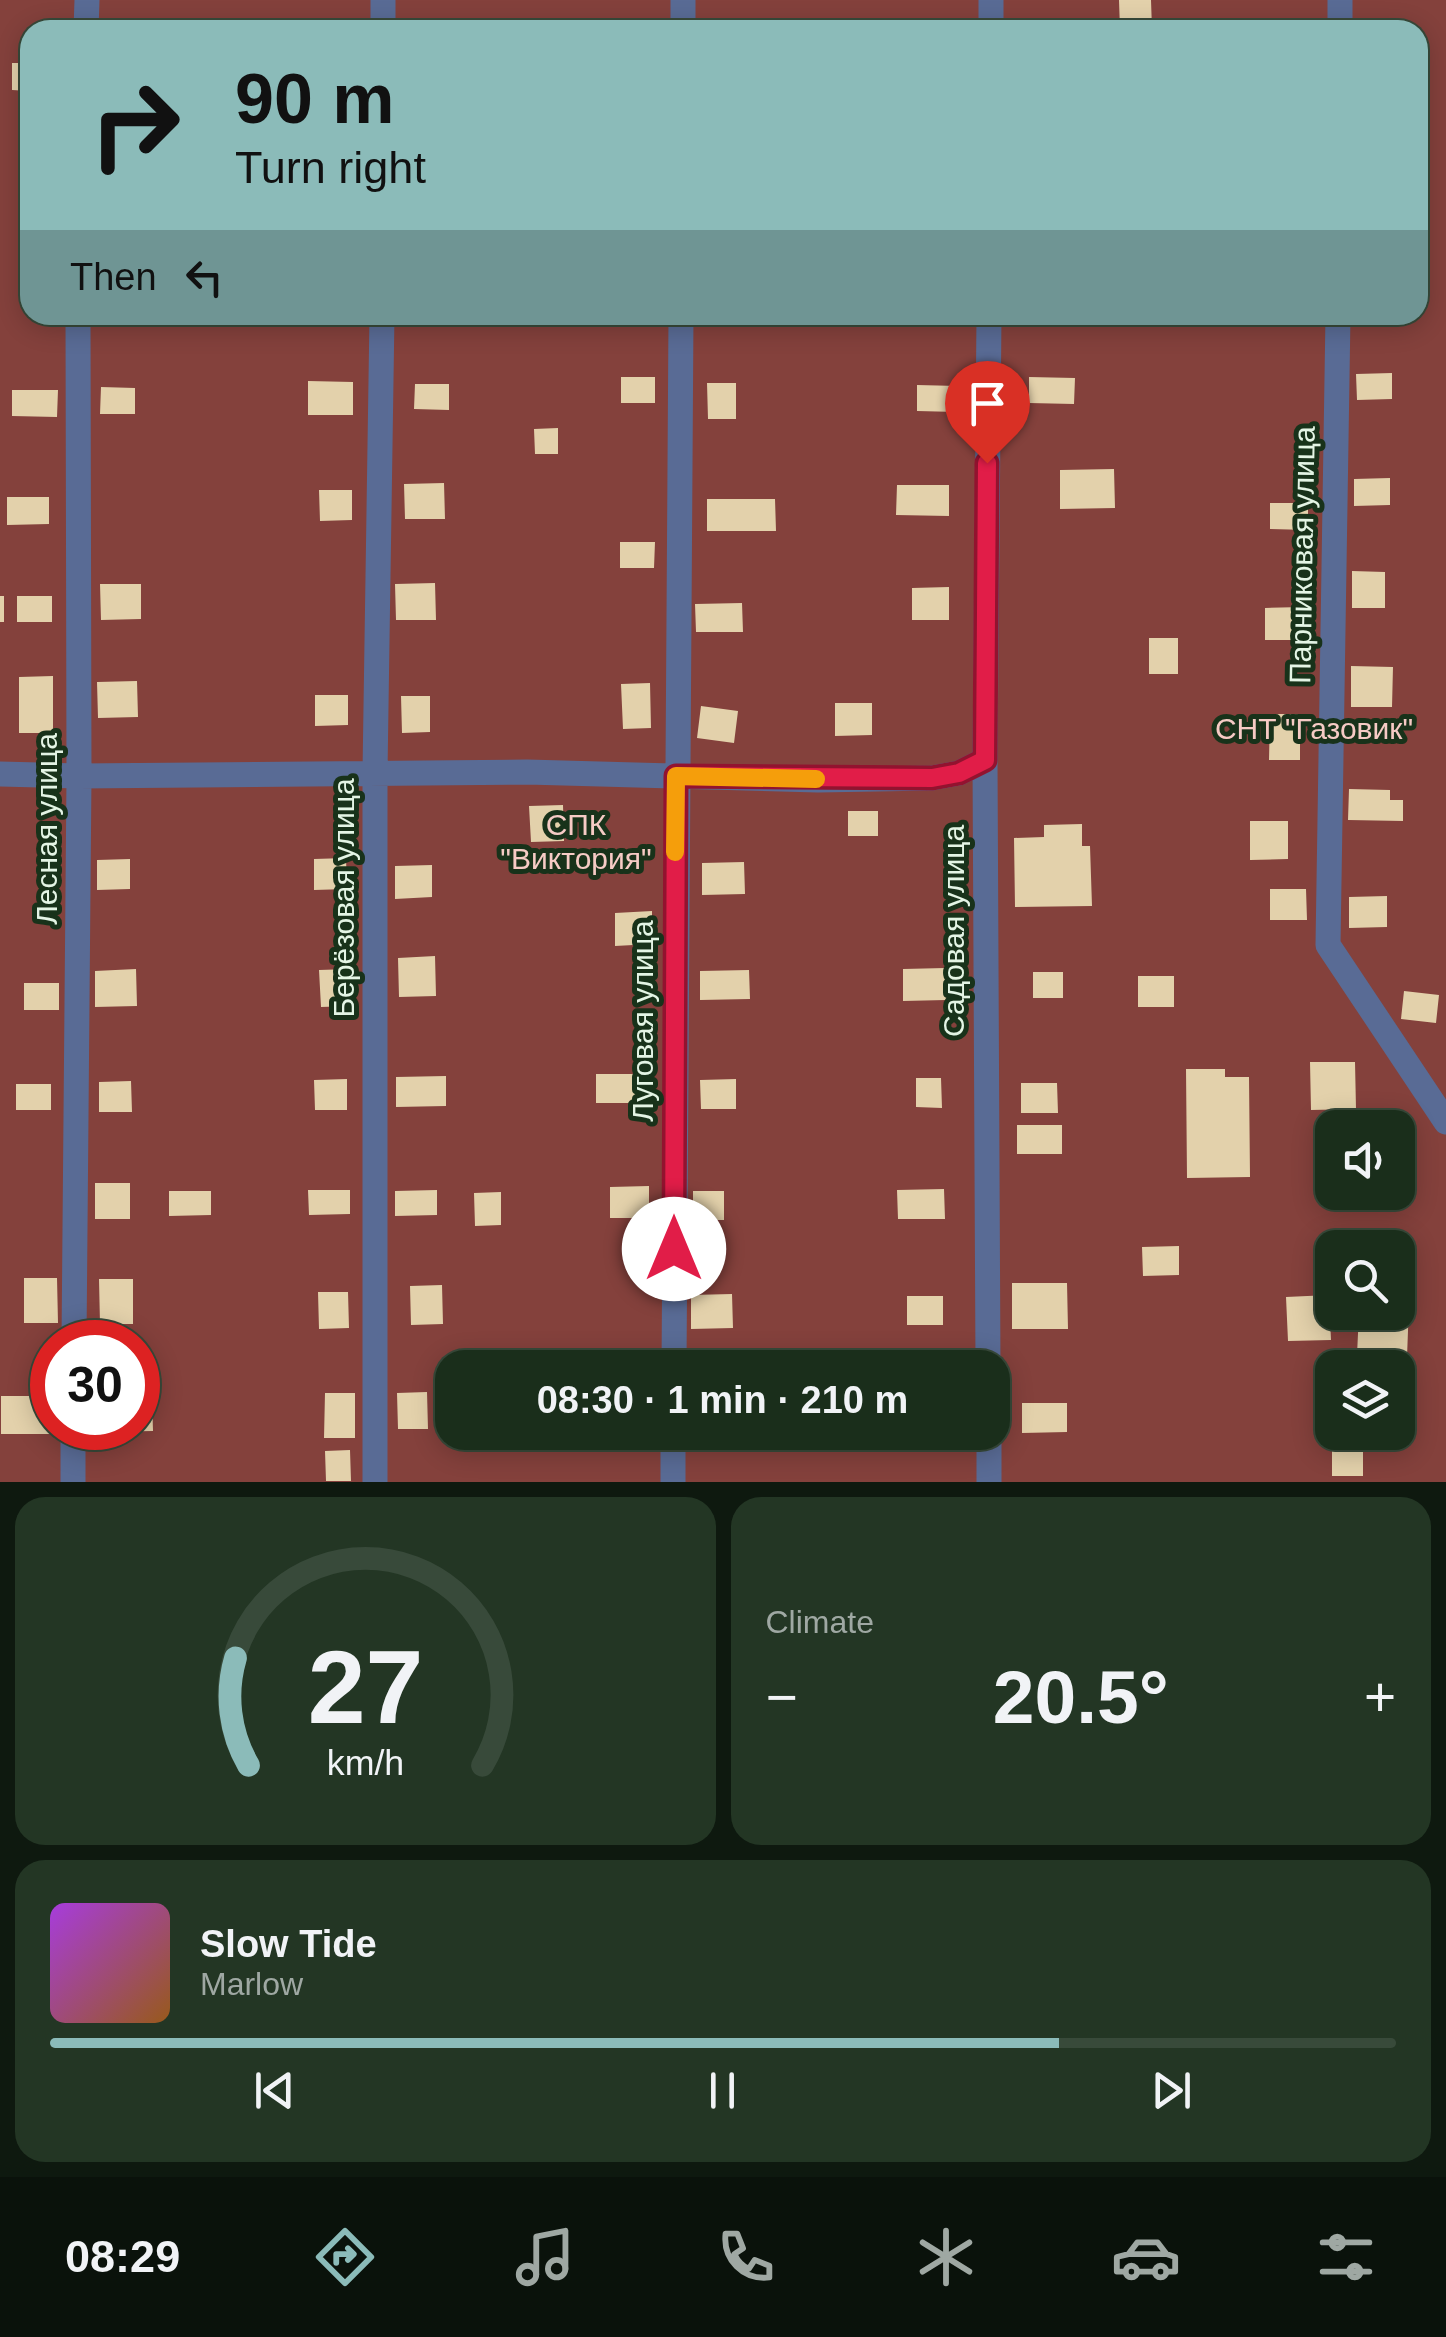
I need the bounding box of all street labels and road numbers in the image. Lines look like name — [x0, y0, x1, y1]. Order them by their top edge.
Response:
street label: Парниковая улица — [1283, 426, 1321, 684]
street label: Лесная улица — [30, 733, 63, 925]
street label: Берёзовая улица — [327, 778, 360, 1018]
street label: Садовая улица — [937, 825, 970, 1037]
street label: Луговая улица — [626, 920, 659, 1122]

